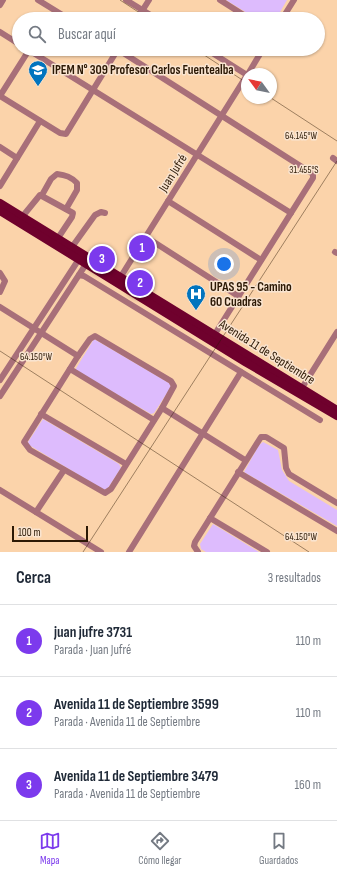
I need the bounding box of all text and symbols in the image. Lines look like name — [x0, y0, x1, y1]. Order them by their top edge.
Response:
search box — [12, 12, 325, 56]
icon: search — [26, 23, 48, 45]
text: Buscar aquí — [58, 25, 116, 44]
school or university icon: IPEM N° 309 Profesor Carlos Fuentealba — [27, 59, 49, 87]
place label: IPEM N° 309 Profesor Carlos Fuentealba — [52, 62, 234, 78]
north arrow — [241, 68, 277, 104]
text: 64.145°W — [285, 130, 317, 142]
street label: Juan Jufré — [155, 151, 191, 196]
text: 31.455°S — [289, 164, 319, 176]
pin: 1 — [129, 233, 155, 263]
pin: 3 — [89, 244, 115, 274]
your location — [214, 254, 234, 274]
pin: 2 — [127, 268, 153, 298]
place label: UPAS 95 - Camino 60 Cuadras — [210, 279, 292, 310]
hospital icon: UPAS 95 - Camino 60 Cuadras — [185, 283, 207, 311]
street label: Avenida 11 de Septiembre — [215, 315, 318, 388]
text: 64.150°W — [20, 351, 53, 363]
scale bar — [12, 524, 88, 543]
text: 100 m — [18, 526, 40, 539]
text: 64.150°W — [285, 531, 318, 543]
text: Cerca — [16, 568, 51, 588]
text: 3 resultados — [268, 570, 321, 586]
text: juan jufre 3731 — [54, 623, 132, 642]
text: 1 — [26, 633, 32, 649]
text: 110 m — [296, 633, 321, 649]
text: Parada · Juan Jufré — [54, 642, 131, 658]
text: Avenida 11 de Septiembre 3599 — [54, 695, 219, 714]
text: 2 — [26, 705, 32, 721]
text: 110 m — [296, 705, 321, 721]
text: Parada · Avenida 11 de Septiembre — [54, 714, 200, 730]
text: Avenida 11 de Septiembre 3479 — [54, 767, 218, 786]
text: 3 — [26, 777, 32, 793]
text: 160 m — [295, 777, 321, 793]
text: Parada · Avenida 11 de Septiembre — [54, 786, 200, 802]
tab: Mapa — [39, 830, 61, 867]
tab: Cómo llegar — [138, 830, 182, 867]
tab: Guardados — [259, 830, 298, 867]

